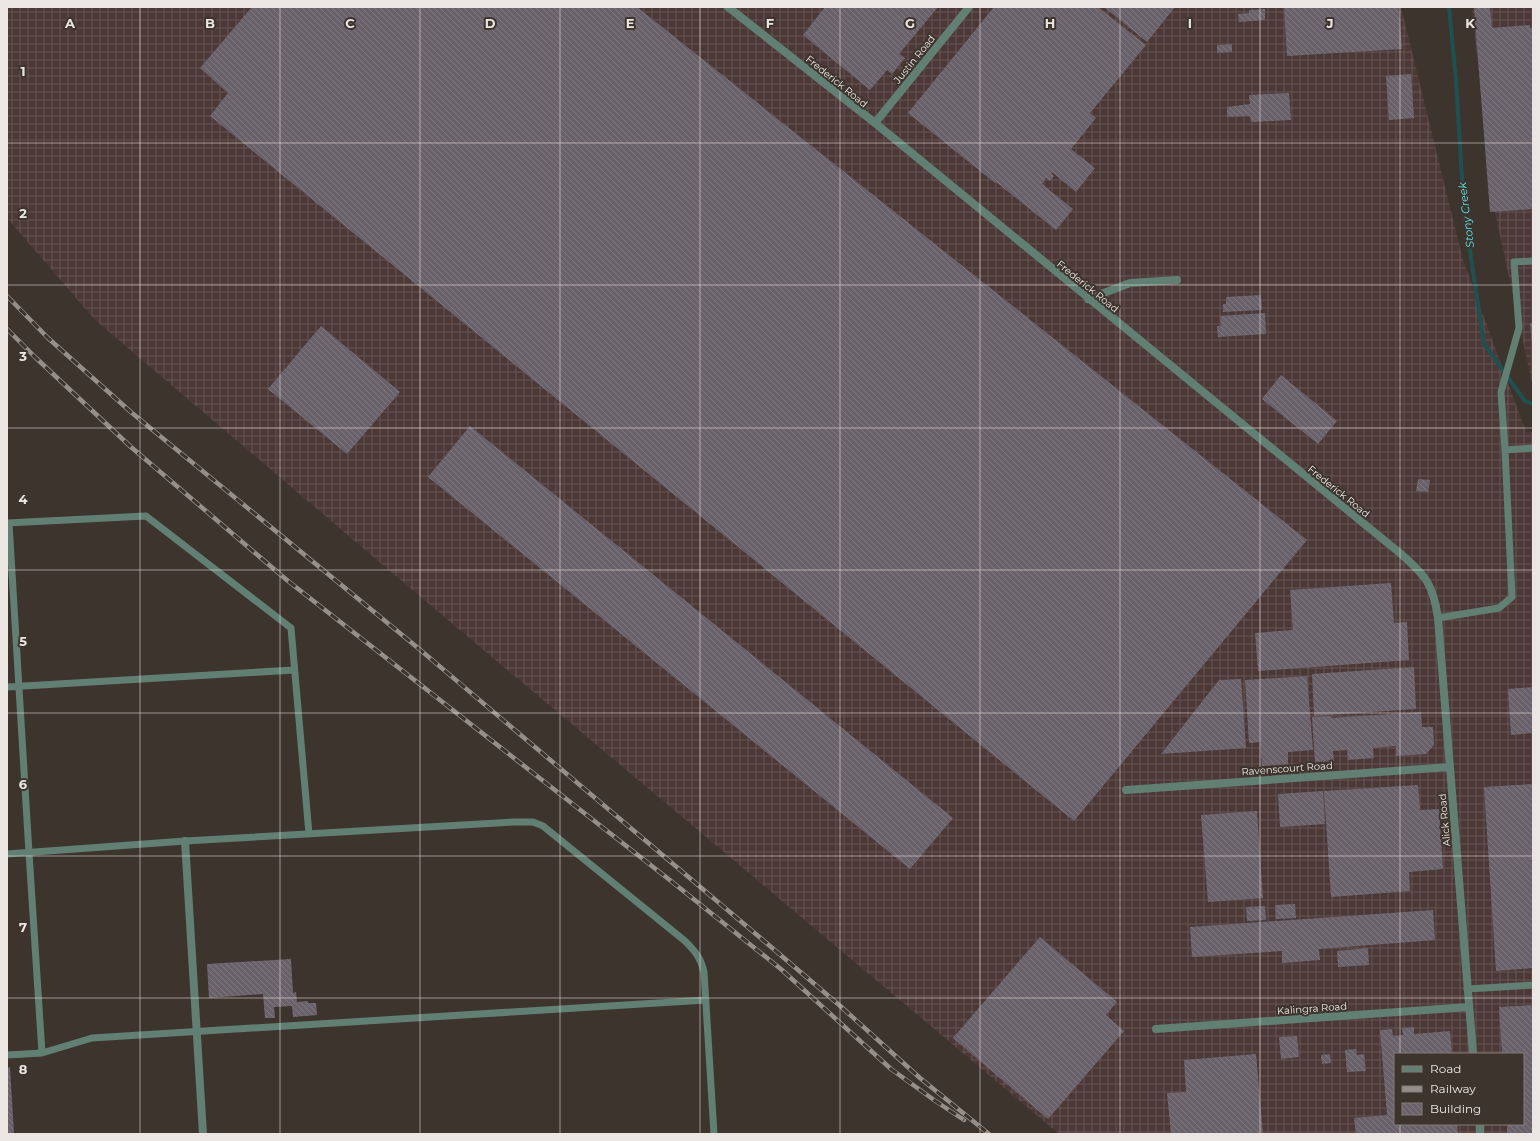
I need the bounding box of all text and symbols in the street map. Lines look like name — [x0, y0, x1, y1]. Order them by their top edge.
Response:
text: A — [64, 15, 76, 31]
text: B — [205, 15, 215, 31]
text: C — [345, 15, 355, 31]
text: D — [485, 15, 496, 31]
text: E — [626, 15, 635, 31]
text: F — [766, 15, 774, 31]
text: G — [905, 15, 915, 31]
text: H — [1045, 15, 1055, 31]
text: I — [1188, 15, 1192, 31]
text: J — [1325, 15, 1334, 31]
text: K — [1465, 15, 1475, 31]
street label: Justin Road — [890, 32, 938, 87]
street label: Frederick Road — [803, 52, 870, 110]
text: 1 — [20, 63, 26, 79]
water label: Stony Creek — [1455, 181, 1477, 249]
text: 2 — [19, 205, 27, 221]
street label: Frederick Road — [1054, 257, 1121, 315]
text: 3 — [18, 348, 27, 364]
street label: Frederick Road — [1305, 462, 1372, 520]
text: 4 — [19, 491, 28, 507]
text: 5 — [19, 633, 27, 649]
street label: Ravenscourt Road — [1241, 759, 1333, 778]
text: 6 — [19, 776, 28, 792]
street label: Alick Road — [1436, 793, 1453, 847]
text: 7 — [19, 919, 27, 935]
street label: Kalingra Road — [1277, 1000, 1347, 1017]
legend — [1394, 1053, 1524, 1125]
text: 8 — [19, 1061, 28, 1077]
text: Road — [1430, 1061, 1461, 1076]
text: Railway — [1430, 1081, 1476, 1096]
text: Building — [1430, 1101, 1481, 1116]

